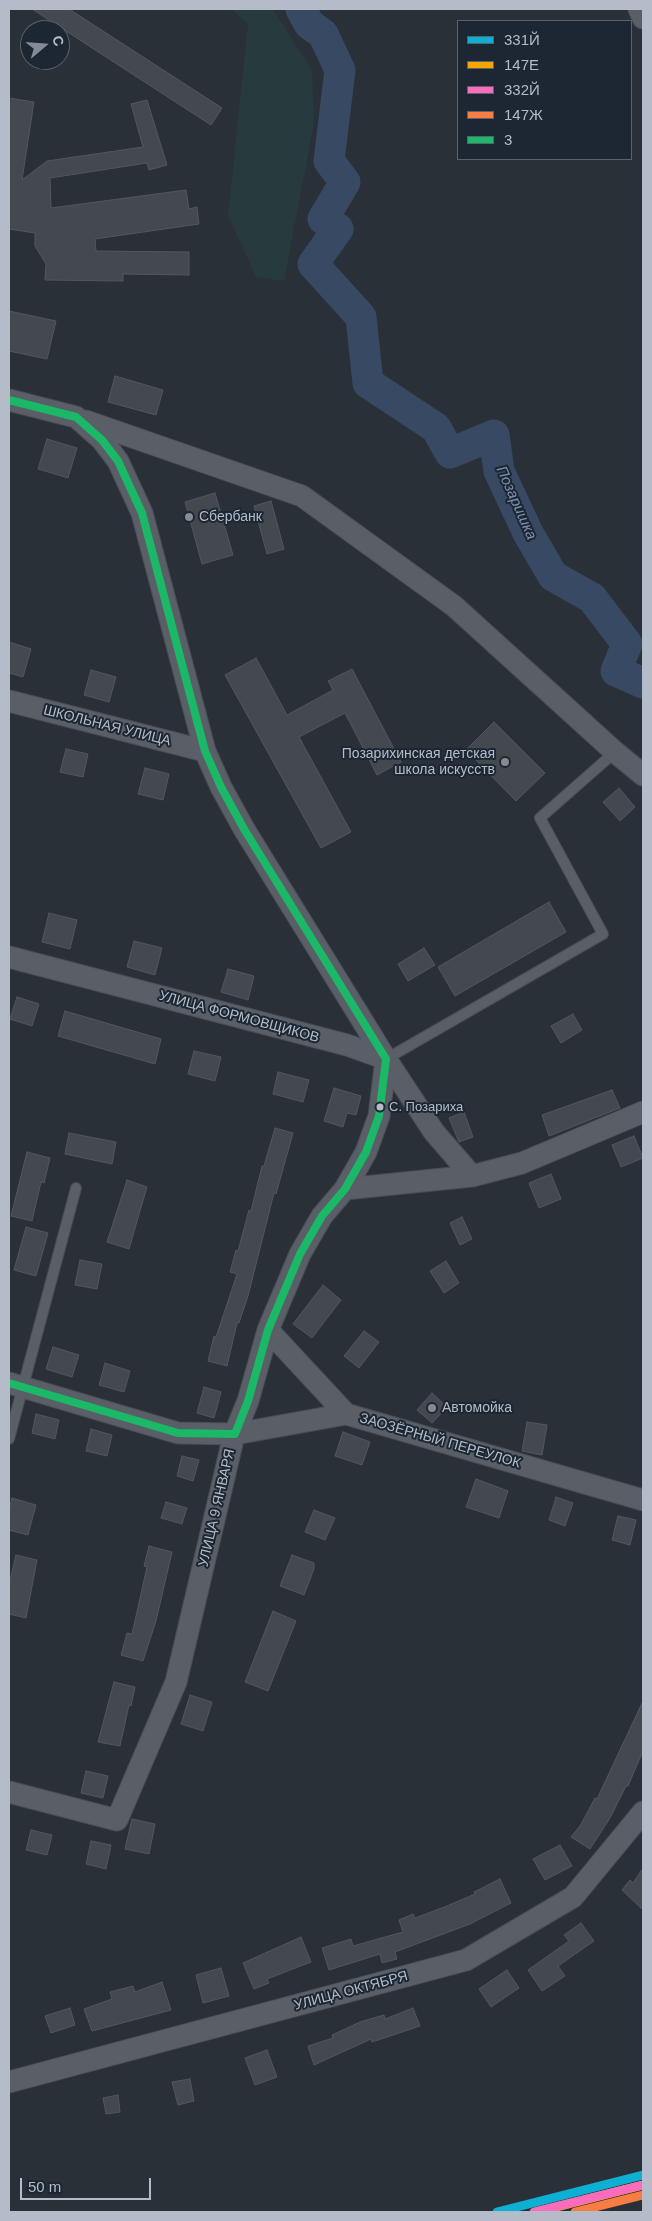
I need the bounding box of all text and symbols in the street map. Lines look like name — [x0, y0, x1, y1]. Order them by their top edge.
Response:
north arrow — [20, 20, 70, 70]
legend — [457, 20, 632, 160]
text: 331Й — [504, 31, 540, 48]
text: С — [49, 33, 67, 48]
text: 147Е — [504, 56, 539, 73]
text: 332Й — [504, 81, 540, 98]
text: 147Ж — [504, 106, 543, 123]
text: 3 — [504, 131, 512, 148]
water label: Позаришка — [492, 463, 540, 543]
place label: Сбербанк — [199, 509, 262, 525]
marker: Сбербанк — [183, 511, 195, 523]
street label: ШКОЛЬНАЯ УЛИЦА — [42, 702, 172, 750]
place label: Позарихинская детская школа искусств — [342, 746, 495, 779]
marker: Позарихинская детская школа искусств — [499, 756, 511, 768]
street label: УЛИЦА ФОРМОВЩИКОВ — [157, 987, 321, 1047]
place label: С. Позариха — [389, 1099, 463, 1115]
marker: С. Позариха — [375, 1102, 385, 1112]
place label: Автомойка — [442, 1400, 512, 1416]
marker: Автомойка — [426, 1402, 438, 1414]
street label: ЗАОЗЁРНЫЙ ПЕРЕУЛОК — [358, 1410, 522, 1472]
street label: УЛИЦА 9 ЯНВАРЯ — [195, 1447, 239, 1569]
street label: УЛИЦА ОКТЯБРЯ — [292, 1968, 410, 2014]
scale bar — [22, 2168, 154, 2200]
text: 50 m — [28, 2178, 61, 2195]

